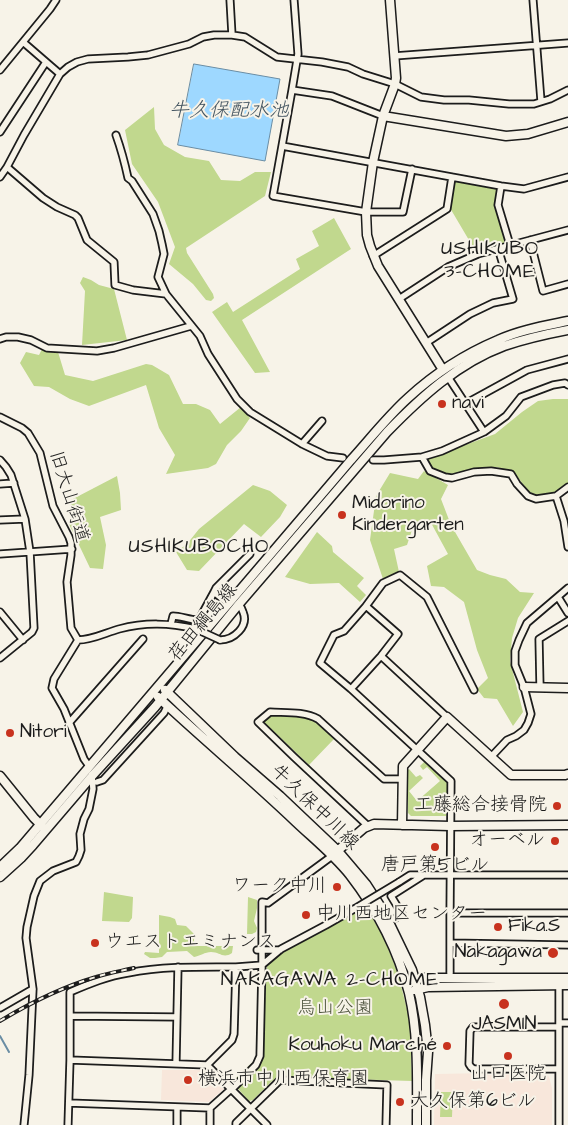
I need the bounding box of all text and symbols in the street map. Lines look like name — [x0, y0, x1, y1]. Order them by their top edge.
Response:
water label: 牛久保配水池 — [169, 100, 289, 124]
district label: USHIKUBO 3-CHOME — [440, 238, 540, 285]
place label: navi — [452, 393, 484, 415]
marker: navi — [436, 398, 448, 410]
street label: 旧大山街道 — [43, 448, 93, 546]
place label: Midorino Kindergarten — [352, 493, 464, 537]
marker: Midorino Kindergarten — [336, 509, 348, 521]
district label: USHIKUBOCHO — [127, 536, 271, 560]
street label: 荏田綱島線 — [165, 579, 243, 667]
place label: Nitori — [20, 722, 67, 744]
marker: Nitori — [4, 727, 16, 739]
street label: 牛久保中川線 — [265, 760, 363, 856]
place label: 工藤総合接骨院 — [414, 795, 547, 817]
marker: 工藤総合接骨院 — [551, 800, 563, 812]
place label: オーベル — [469, 830, 545, 852]
marker: オーベル — [549, 835, 561, 847]
marker: 唐戸第5ビル — [429, 841, 441, 853]
place label: 唐戸第5ビル — [381, 855, 489, 877]
place label: ワーク中川 — [232, 876, 327, 898]
marker: ワーク中川 — [331, 881, 343, 893]
place label: 中川西地区センター — [316, 904, 487, 926]
marker: 中川西地区センター — [300, 909, 312, 921]
place label: Fika.S — [508, 916, 560, 938]
marker: Fika.S — [492, 921, 504, 933]
place label: ウエストエミナンス — [105, 932, 276, 954]
marker: ウエストエミナンス — [89, 937, 101, 949]
place label: Nakagawa — [455, 942, 542, 964]
marker: Nakagawa — [546, 946, 560, 960]
district label: NAKAGAWA 2-CHOME — [219, 969, 441, 993]
marker: JASMIN — [497, 997, 511, 1011]
park label: 烏山公園 — [297, 998, 373, 1020]
place label: JASMIN — [472, 1014, 536, 1036]
place label: Kouhoku Marché — [289, 1035, 437, 1057]
marker: Kouhoku Marché — [441, 1040, 453, 1052]
marker: 山口医院 — [502, 1050, 514, 1062]
place label: 山口医院 — [470, 1064, 546, 1086]
place label: 横浜市中川西保育園 — [198, 1069, 369, 1091]
marker: 横浜市中川西保育園 — [182, 1074, 194, 1086]
place label: 大久保第6ビル — [410, 1091, 536, 1113]
marker: 大久保第6ビル — [394, 1096, 406, 1108]

